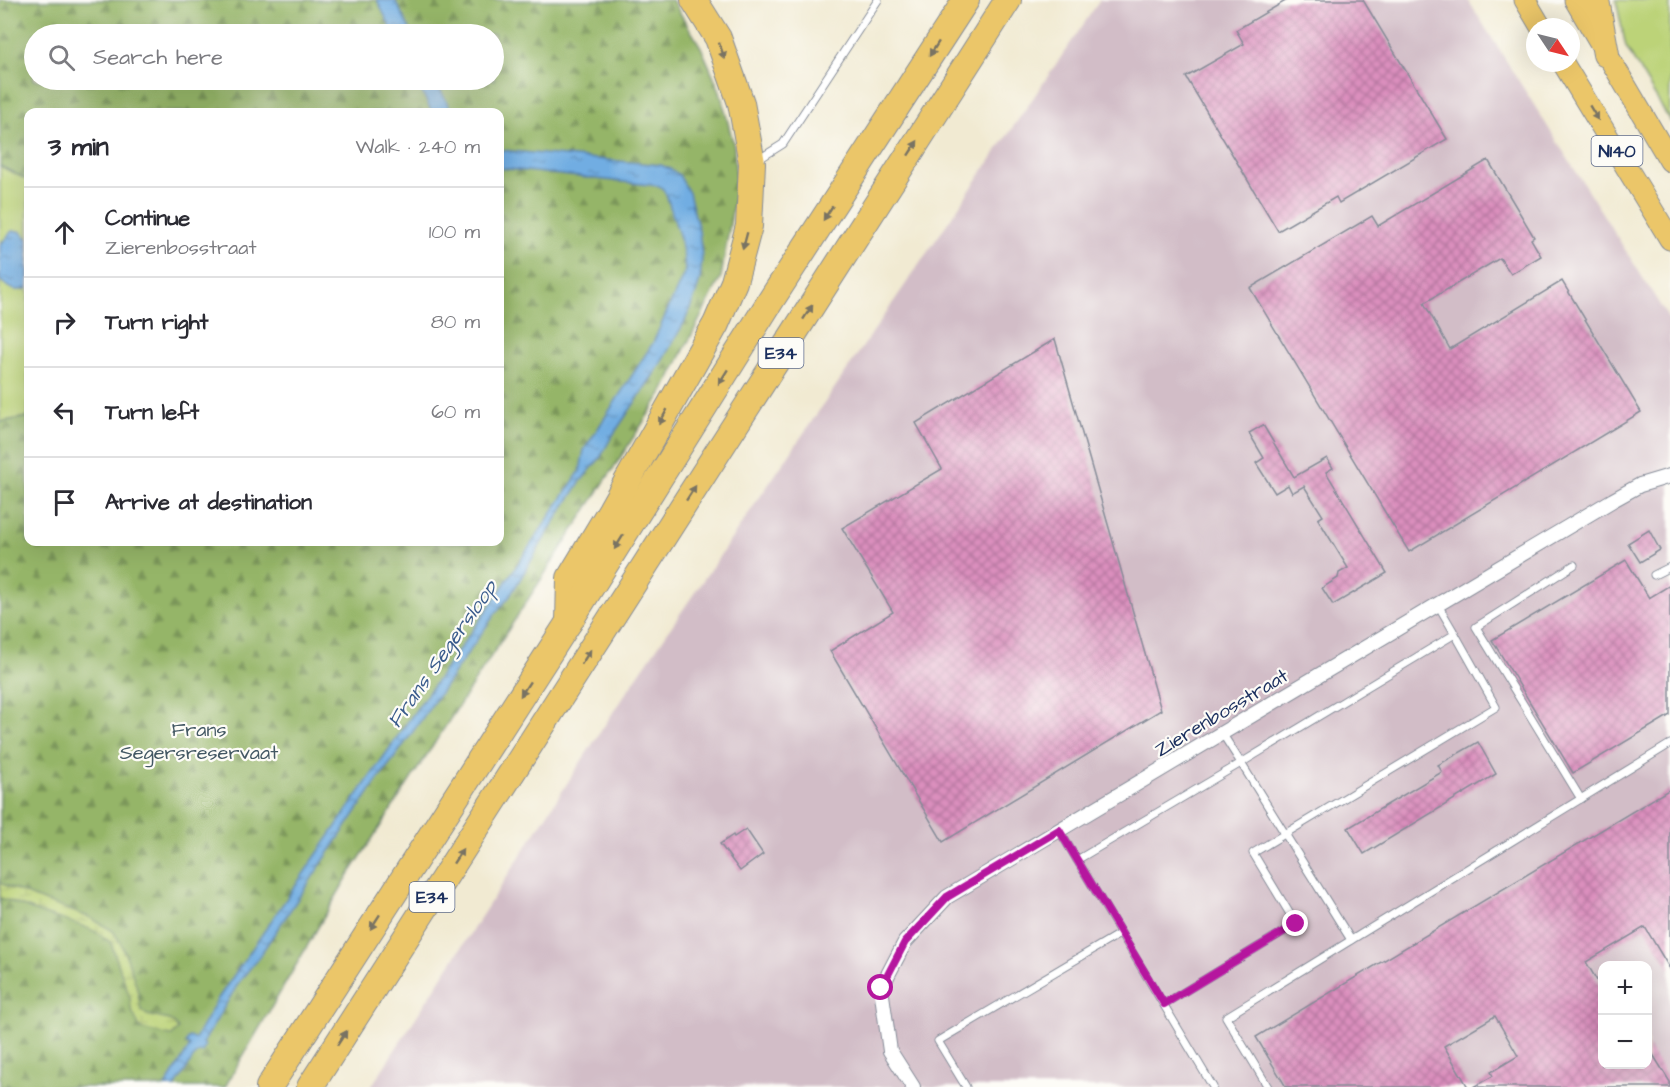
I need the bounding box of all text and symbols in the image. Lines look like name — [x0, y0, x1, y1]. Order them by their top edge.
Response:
north arrow — [1526, 18, 1580, 72]
search box — [24, 24, 504, 90]
icon: search — [45, 41, 78, 74]
one-way arrow — [929, 41, 940, 57]
text: Search here — [93, 42, 223, 73]
one-way arrow — [718, 42, 728, 60]
one-way arrow — [1588, 105, 1599, 121]
text: 3 min — [48, 129, 109, 165]
text: Walk · 240 m — [356, 133, 480, 161]
road number: N140 — [1592, 136, 1642, 166]
one-way arrow — [908, 139, 919, 156]
text: Continue — [105, 203, 190, 234]
one-way arrow — [822, 204, 834, 220]
icon: ahead — [48, 216, 81, 249]
text: 100 m — [429, 218, 480, 246]
one-way arrow — [740, 232, 749, 250]
text: Zierenbosstraat — [105, 234, 257, 262]
one-way arrow — [802, 304, 814, 320]
icon: right — [48, 306, 81, 339]
text: Turn right — [105, 307, 208, 338]
text: 80 m — [431, 308, 480, 336]
road number: E34 — [758, 338, 804, 368]
one-way arrow — [718, 369, 729, 385]
icon: left — [48, 396, 81, 429]
text: Turn left — [105, 397, 199, 428]
text: 60 m — [431, 398, 480, 426]
one-way arrow — [658, 409, 668, 426]
one-way arrow — [686, 485, 697, 502]
icon: arrive — [48, 486, 81, 519]
text: Arrive at destination — [105, 487, 312, 518]
one-way arrow — [614, 534, 625, 550]
water label: Frans Segersloop — [381, 574, 506, 734]
one-way arrow — [580, 650, 592, 666]
street label: Zierenbosstraat — [1149, 662, 1294, 764]
one-way arrow — [520, 681, 531, 697]
park label: Frans Segersreservaat — [120, 716, 278, 768]
one-way arrow — [453, 848, 464, 864]
road number: E34 — [410, 882, 454, 912]
route end — [1282, 910, 1308, 936]
one-way arrow — [370, 914, 381, 930]
map controls — [1598, 961, 1652, 1069]
button: + — [1598, 961, 1652, 1015]
route start — [867, 974, 893, 1000]
button: − — [1598, 1015, 1652, 1069]
one-way arrow — [336, 1030, 347, 1046]

